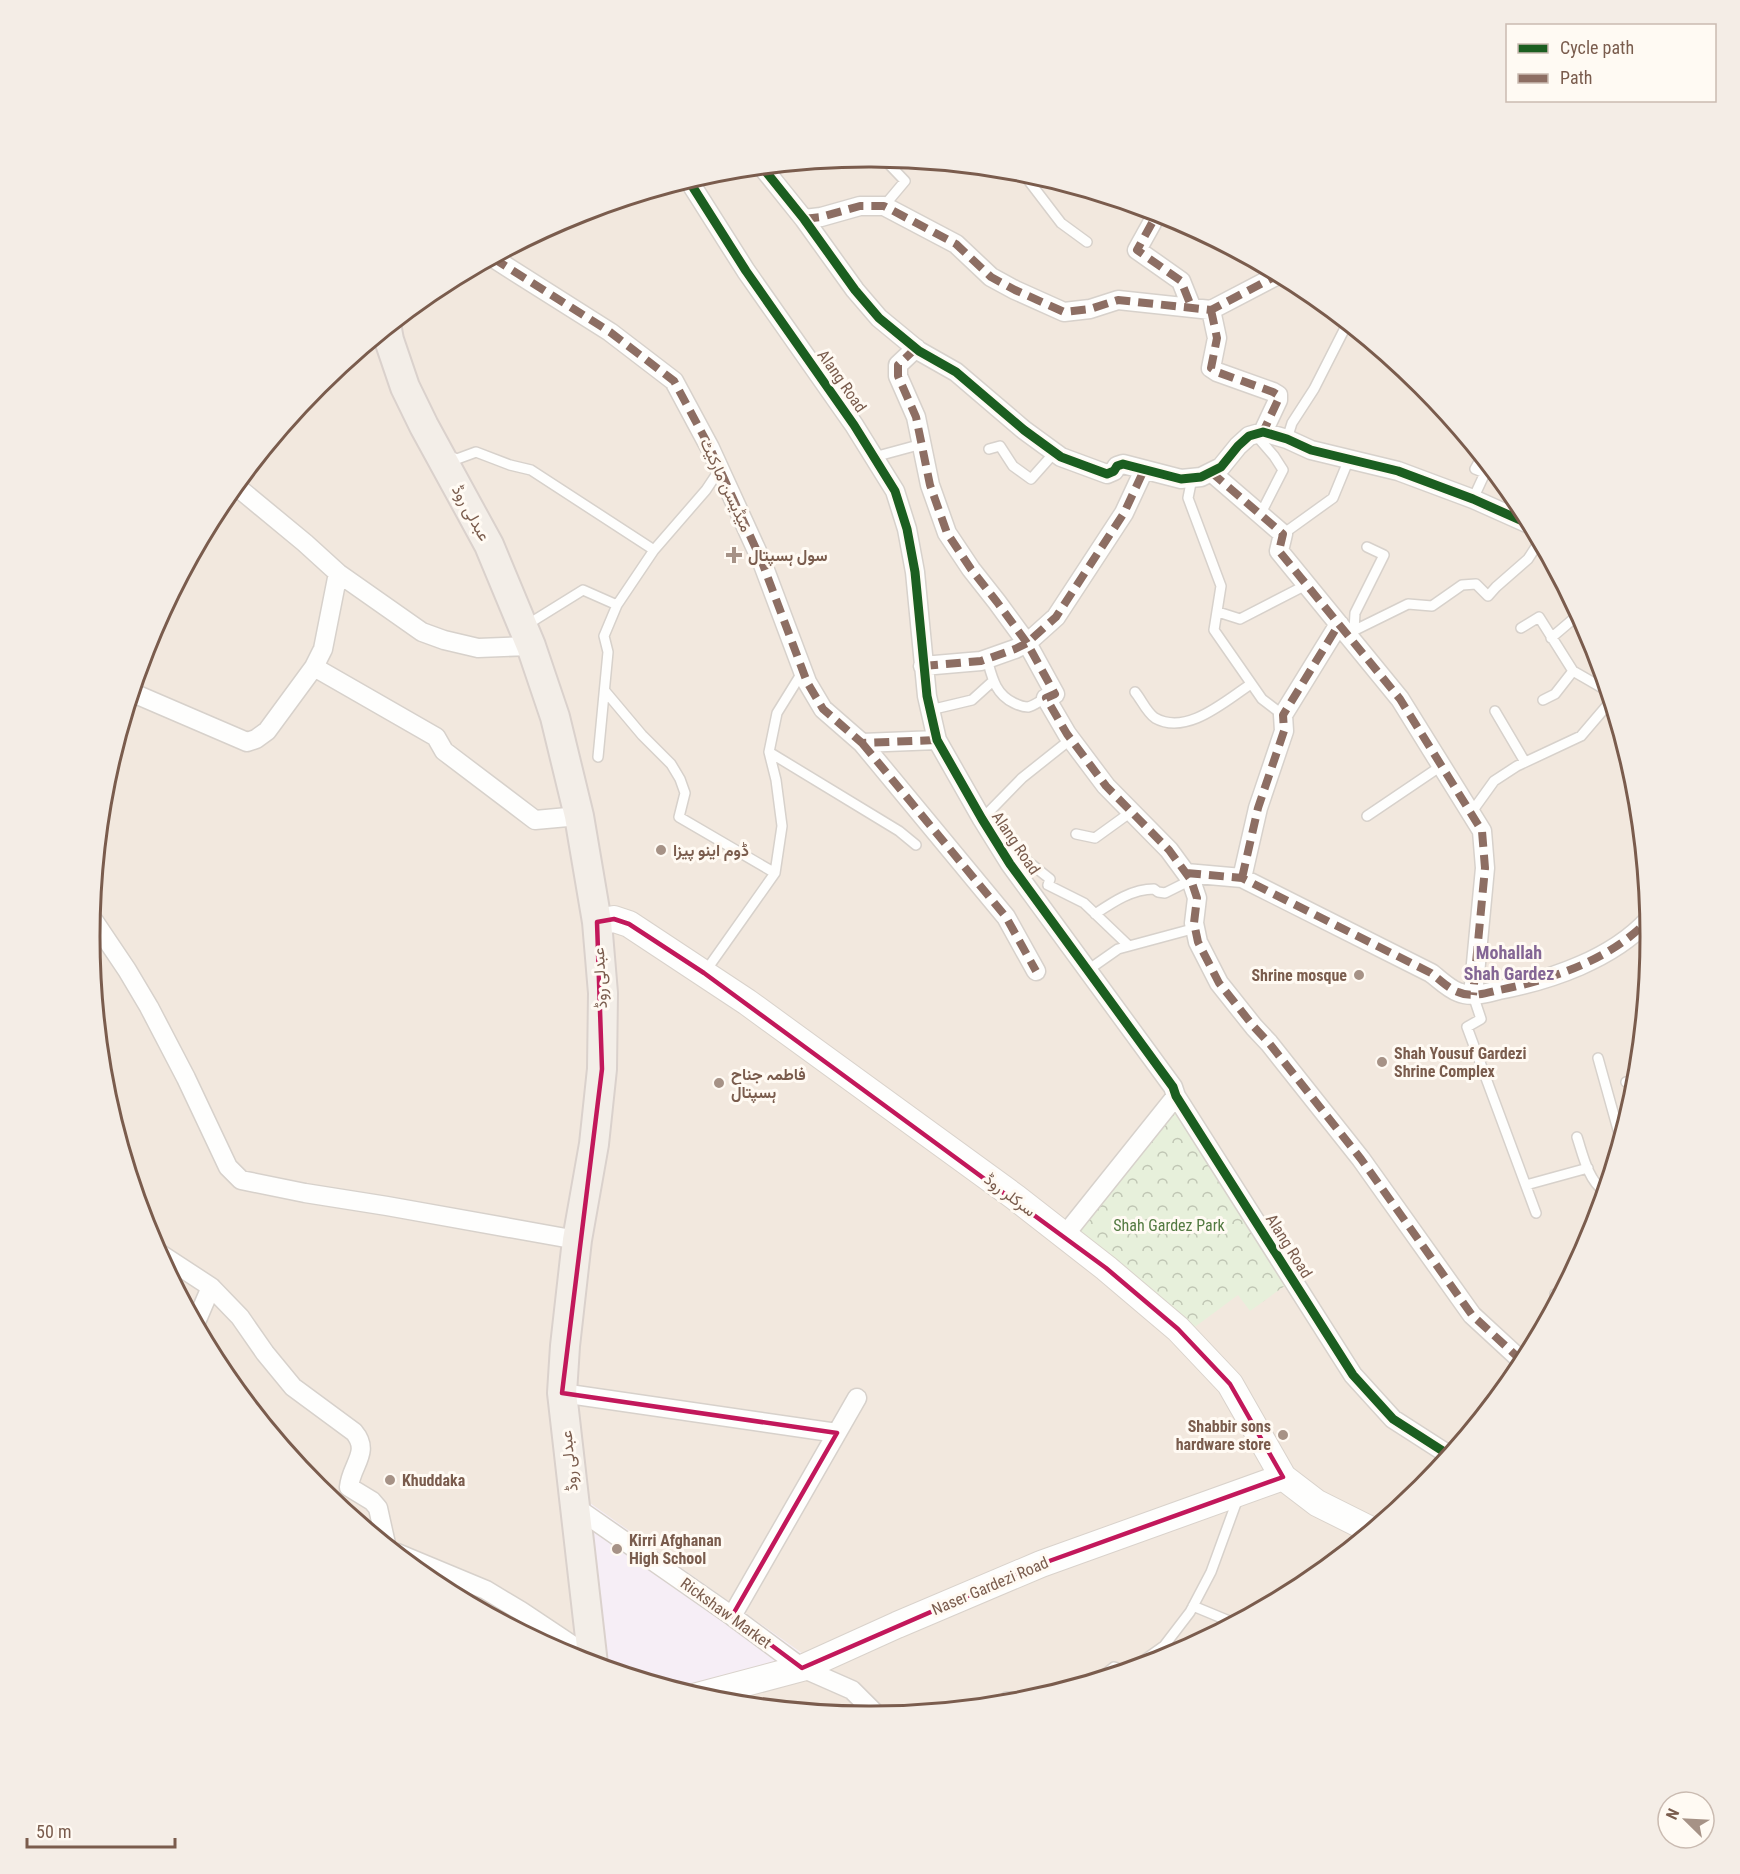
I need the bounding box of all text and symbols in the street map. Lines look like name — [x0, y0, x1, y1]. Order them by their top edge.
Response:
legend — [1506, 24, 1716, 102]
text: Cycle path — [1560, 37, 1634, 58]
text: Path — [1560, 67, 1593, 88]
street label: Alang Road — [814, 346, 870, 416]
street label: میڈیسن مارکیٹ — [695, 435, 756, 535]
street label: عبدلی روڈ — [447, 482, 494, 545]
marker: سول ہسپتال — [725, 546, 743, 564]
place label: سول ہسپتال — [748, 546, 828, 567]
street label: Alang Road — [988, 808, 1044, 878]
place label: ڈوم اینو پیزا — [673, 841, 749, 862]
marker: ڈوم اینو پیزا — [654, 843, 668, 857]
district label: Mohallah Shah Gardez — [1464, 942, 1554, 984]
street label: عبدلی روڈ — [589, 947, 612, 1009]
place label: Shrine mosque — [1251, 966, 1347, 985]
marker: Shrine mosque — [1352, 968, 1366, 982]
place label: Shah Yousuf Gardezi Shrine Complex — [1394, 1044, 1527, 1081]
marker: Shah Yousuf Gardezi Shrine Complex — [1375, 1055, 1389, 1069]
place label: فاطمہ جناح ہسپتال — [731, 1065, 806, 1104]
marker: فاطمہ جناح ہسپتال — [712, 1076, 726, 1090]
street label: سرکلر روڈ — [980, 1170, 1039, 1221]
street label: Alang Road — [1262, 1210, 1316, 1282]
park label: Shah Gardez Park — [1113, 1216, 1226, 1235]
place label: Shabbir sons hardware store — [1176, 1417, 1271, 1454]
marker: Shabbir sons hardware store — [1276, 1428, 1290, 1442]
street label: عبدلی روڈ — [556, 1430, 583, 1492]
place label: Khuddaka — [402, 1471, 466, 1490]
marker: Khuddaka — [383, 1473, 397, 1487]
place label: Kirri Afghanan High School — [629, 1531, 722, 1568]
marker: Kirri Afghanan High School — [610, 1542, 624, 1556]
street label: Naser Gardezi Road — [929, 1553, 1051, 1619]
street label: Rickshaw Market — [677, 1574, 775, 1652]
north arrow — [1656, 1790, 1716, 1850]
text: N — [1662, 1806, 1683, 1822]
scale bar — [27, 1811, 176, 1849]
text: 50 m — [36, 1821, 71, 1842]

